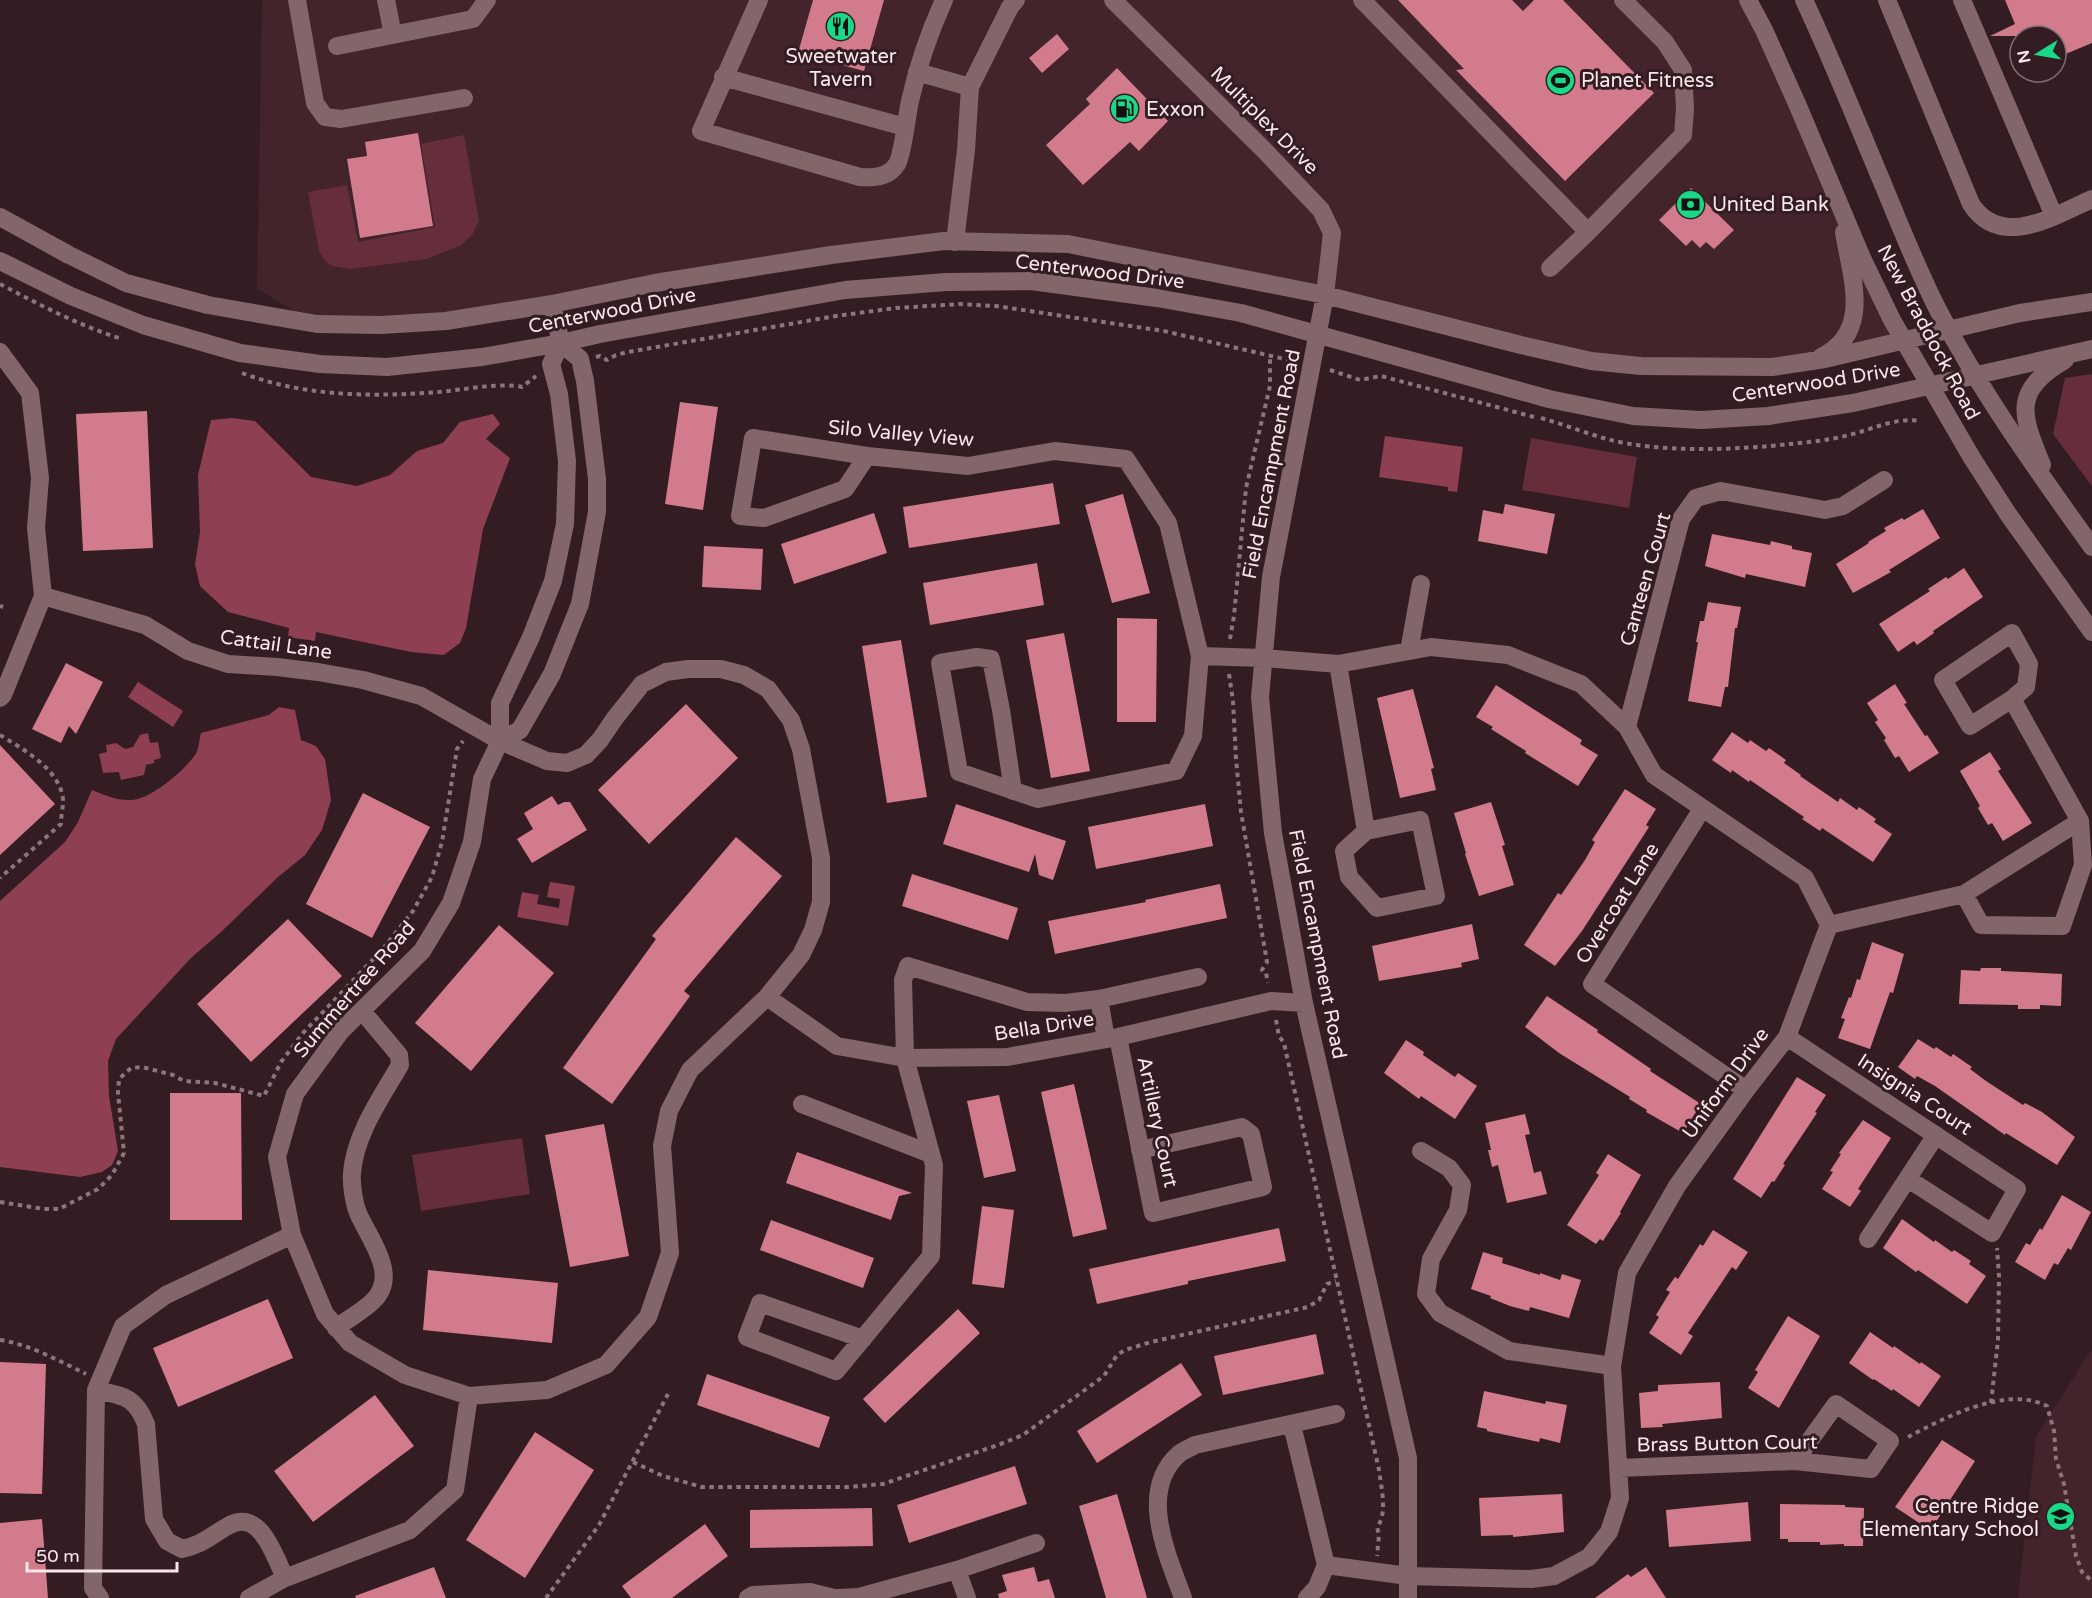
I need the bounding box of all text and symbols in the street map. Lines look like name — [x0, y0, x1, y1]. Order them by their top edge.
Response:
restaurant icon: Sweetwater Tavern — [825, 10, 857, 42]
north arrow — [2008, 24, 2068, 84]
place label: Sweetwater Tavern — [786, 45, 897, 92]
text: N — [2013, 48, 2035, 65]
street label: Multiplex Drive — [1205, 62, 1323, 180]
sports icon: Planet Fitness — [1544, 64, 1576, 96]
place label: Planet Fitness — [1581, 69, 1714, 93]
fuel station icon: Exxon — [1109, 93, 1141, 125]
place label: Exxon — [1146, 98, 1205, 122]
bank icon: United Bank — [1675, 188, 1707, 220]
place label: United Bank — [1712, 193, 1829, 217]
street label: New Braddock Road — [1872, 241, 1985, 424]
street label: Centerwood Drive — [1014, 250, 1186, 294]
street label: Centerwood Drive — [526, 283, 698, 339]
street label: Field Encampment Road — [1238, 347, 1306, 581]
street label: Centerwood Drive — [1730, 358, 1902, 408]
street label: Silo Valley View — [827, 416, 975, 452]
street label: Canteen Court — [1615, 509, 1677, 649]
street label: Cattail Lane — [218, 625, 333, 665]
street label: Field Encampment Road — [1283, 827, 1351, 1061]
street label: Overcoat Lane — [1571, 839, 1665, 969]
street label: Summertree Road — [289, 916, 421, 1063]
street label: Bella Drive — [993, 1007, 1096, 1047]
street label: Uniform Drive — [1677, 1023, 1774, 1144]
street label: Insignia Court — [1853, 1049, 1977, 1141]
street label: Artillery Court — [1131, 1055, 1183, 1190]
street label: Brass Button Court — [1636, 1430, 1818, 1458]
place label: Centre Ridge Elementary School — [1861, 1495, 2039, 1542]
school or university icon: Centre Ridge Elementary School — [2044, 1501, 2076, 1533]
scale bar — [27, 1535, 177, 1573]
text: 50 m — [36, 1545, 80, 1567]

